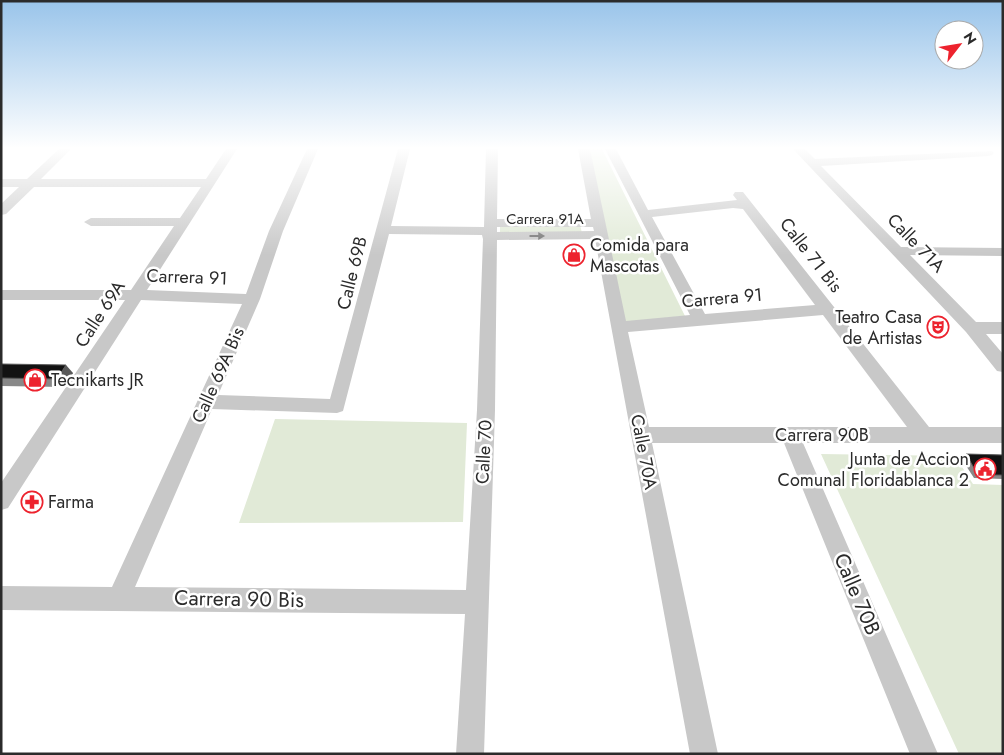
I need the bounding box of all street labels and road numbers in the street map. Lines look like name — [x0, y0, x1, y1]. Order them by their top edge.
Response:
street label: Carrera 91A — [506, 208, 584, 230]
street label: Calle 71A — [881, 208, 951, 279]
street label: Calle 71 Bis — [773, 212, 849, 298]
street label: Calle 69B — [330, 234, 374, 312]
street label: Carrera 91 — [146, 263, 228, 291]
street label: Calle 69A — [69, 275, 131, 353]
street label: Carrera 91 — [680, 282, 764, 314]
street label: Calle 69A Bis — [185, 323, 251, 427]
street label: Calle 70A — [624, 412, 664, 492]
street label: Calle 70 — [469, 419, 499, 485]
street label: Carrera 90B — [775, 422, 869, 448]
street label: Calle 70B — [826, 548, 888, 640]
street label: Carrera 90 Bis — [174, 583, 304, 615]

